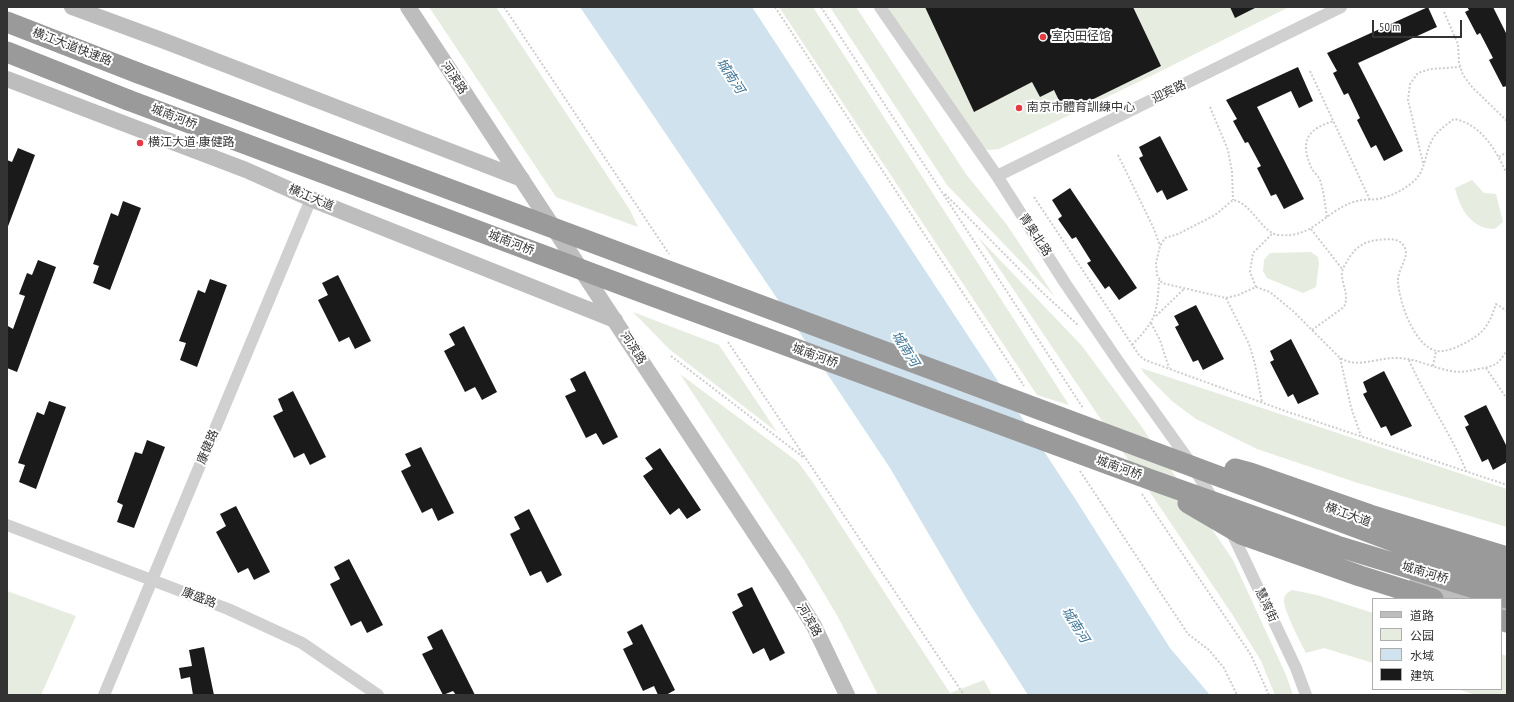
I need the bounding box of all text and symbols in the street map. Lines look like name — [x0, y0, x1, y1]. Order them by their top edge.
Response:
scale bar — [1374, 12, 1464, 38]
text: 50 m — [1379, 19, 1400, 34]
street label: 横江大道快速路 — [30, 25, 114, 69]
place label: 室内田径馆 — [1051, 30, 1111, 44]
marker: 室内田径馆 — [1038, 32, 1048, 42]
water label: 城南河 — [713, 55, 747, 97]
street label: 河滨路 — [438, 59, 470, 97]
street label: 迎宾路 — [1150, 78, 1188, 106]
place label: 南京市體育訓練中心 — [1027, 101, 1135, 115]
street label: 城南河桥 — [149, 102, 199, 132]
marker: 南京市體育訓練中心 — [1014, 103, 1024, 113]
place label: 横江大道·康健路 — [148, 136, 235, 150]
marker: 横江大道·康健路 — [135, 138, 145, 148]
street label: 横江大道 — [286, 182, 336, 214]
street label: 青奥北路 — [1016, 211, 1054, 259]
street label: 城南河桥 — [486, 228, 536, 258]
water label: 城南河 — [888, 328, 922, 370]
street label: 河滨路 — [617, 329, 649, 367]
street label: 城南河桥 — [790, 341, 840, 371]
street label: 康健路 — [194, 428, 222, 466]
street label: 城南河桥 — [1094, 453, 1144, 483]
street label: 横江大道 — [1323, 500, 1373, 530]
street label: 城南河桥 — [1400, 559, 1450, 587]
street label: 康盛路 — [180, 585, 218, 611]
street label: 慧湾街 — [1252, 586, 1280, 624]
legend — [1372, 598, 1502, 690]
street label: 河滨路 — [794, 601, 824, 639]
water label: 城南河 — [1058, 604, 1092, 646]
text: 道路 — [1410, 608, 1434, 623]
text: 公园 — [1410, 628, 1434, 643]
text: 水域 — [1410, 648, 1434, 663]
text: 建筑 — [1410, 668, 1434, 683]

